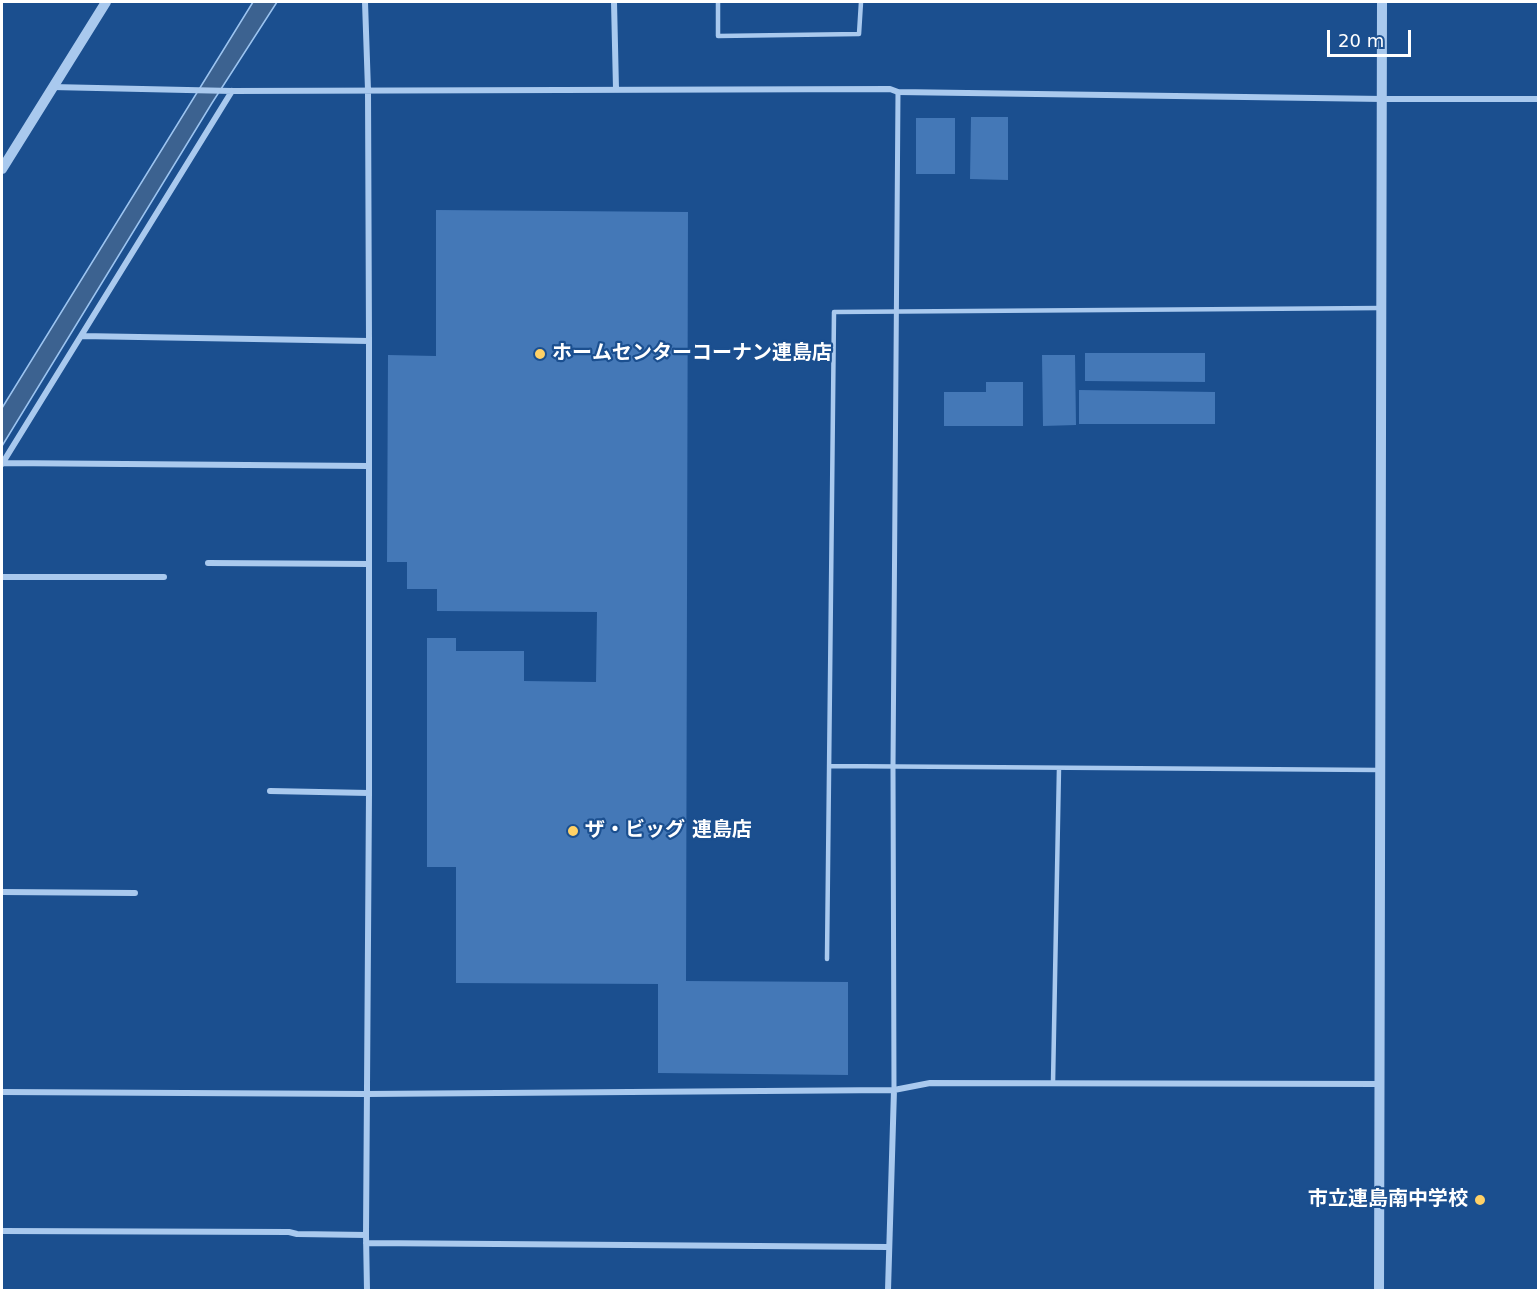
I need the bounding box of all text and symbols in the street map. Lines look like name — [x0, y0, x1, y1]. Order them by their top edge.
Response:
scale bar — [1330, 18, 1414, 56]
text: 20 m — [1338, 30, 1384, 51]
place label: ホームセンターコーナン連島店 — [552, 342, 832, 366]
marker: ホームセンターコーナン連島店 — [533, 347, 547, 361]
place label: ザ・ビッグ 連島店 — [585, 819, 752, 843]
marker: ザ・ビッグ 連島店 — [566, 824, 580, 838]
place label: 市立連島南中学校 — [1308, 1188, 1468, 1212]
marker: 市立連島南中学校 — [1473, 1193, 1487, 1207]

